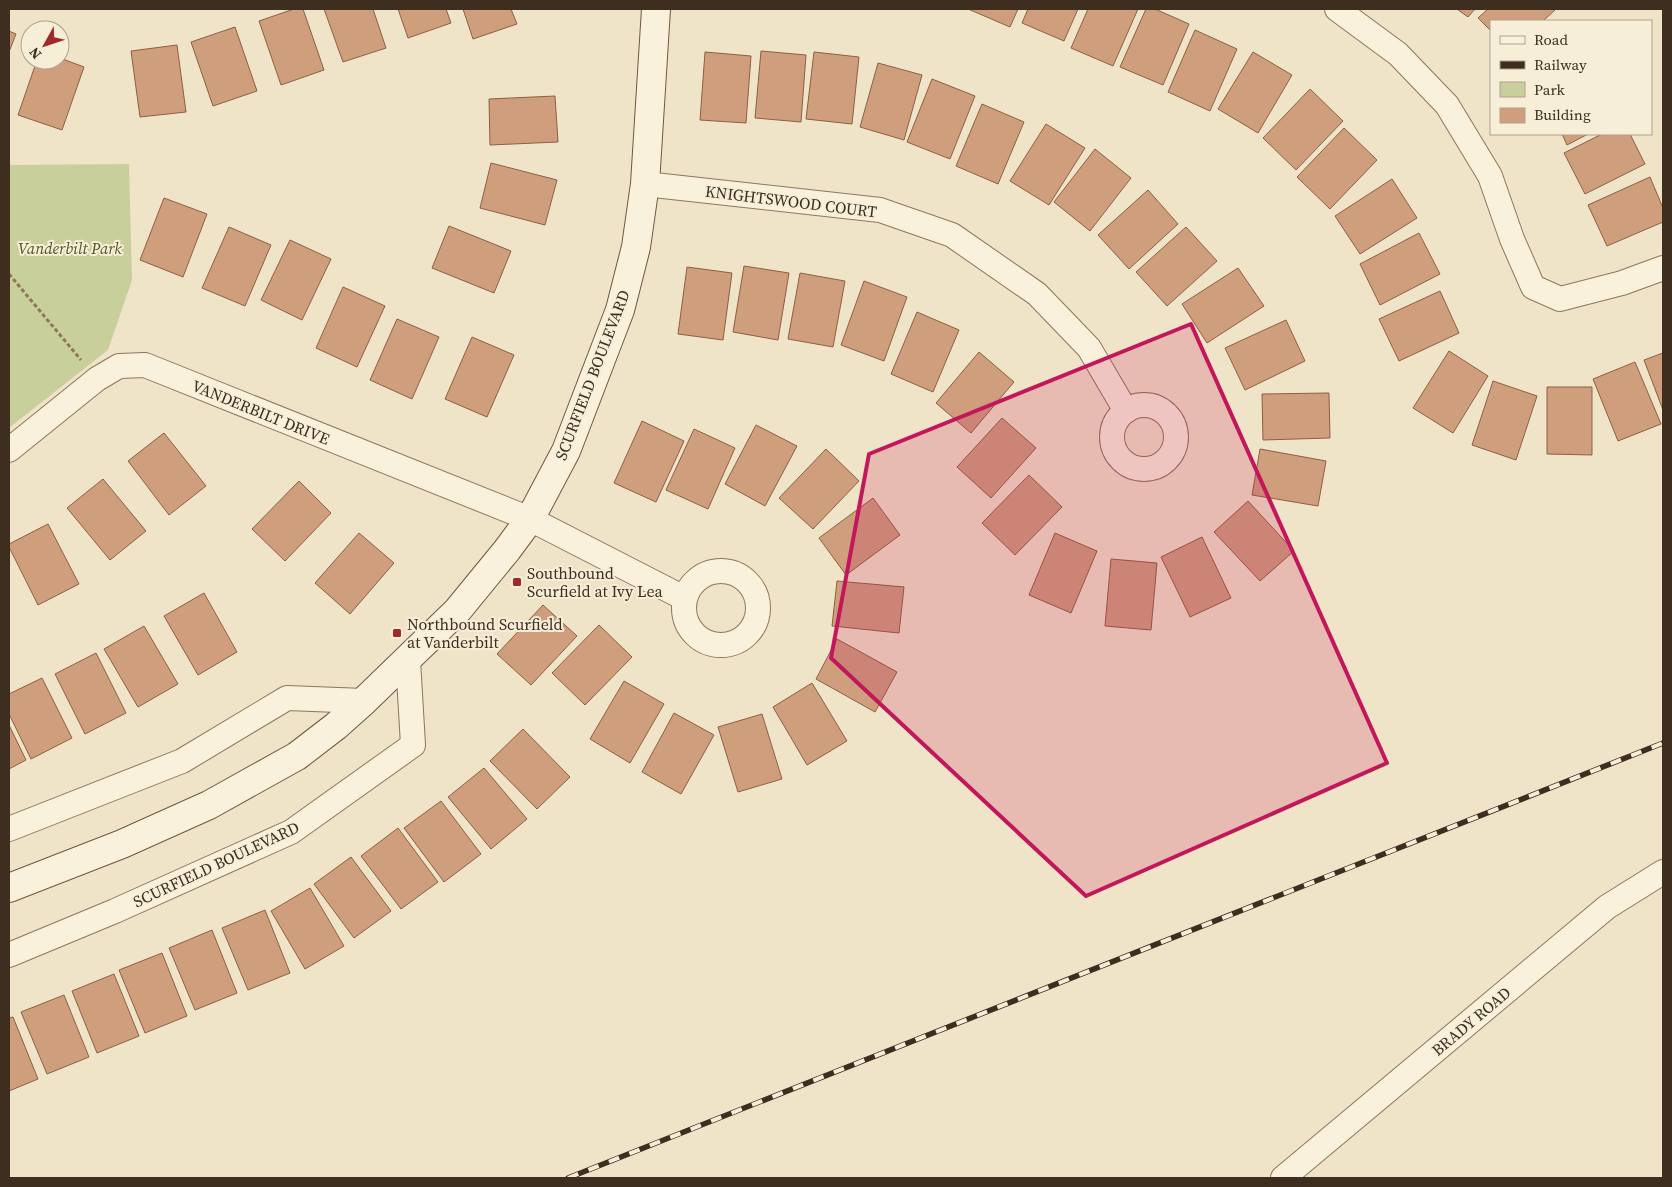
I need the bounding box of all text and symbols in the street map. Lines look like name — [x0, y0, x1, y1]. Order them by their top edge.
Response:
north arrow — [20, 20, 70, 70]
legend — [1490, 20, 1652, 135]
text: Road — [1534, 29, 1568, 50]
text: N — [24, 43, 46, 64]
text: Railway — [1534, 54, 1587, 75]
text: Park — [1534, 79, 1566, 100]
text: Building — [1534, 104, 1591, 125]
street label: KNIGHTSWOOD COURT — [704, 180, 878, 222]
park label: Vanderbilt Park — [18, 237, 122, 259]
street label: SCURFIELD BOULEVARD — [549, 287, 635, 463]
street label: VANDERBILT DRIVE — [189, 374, 333, 450]
place label: Southbound Scurfield at Ivy Lea — [527, 562, 663, 602]
marker: Southbound Scurfield at Ivy Lea — [511, 576, 523, 588]
place label: Northbound Scurfield at Vanderbilt — [407, 613, 563, 653]
marker: Northbound Scurfield at Vanderbilt — [391, 627, 403, 639]
street label: SCURFIELD BOULEVARD — [129, 816, 303, 912]
street label: BRADY ROAD — [1427, 981, 1515, 1061]

